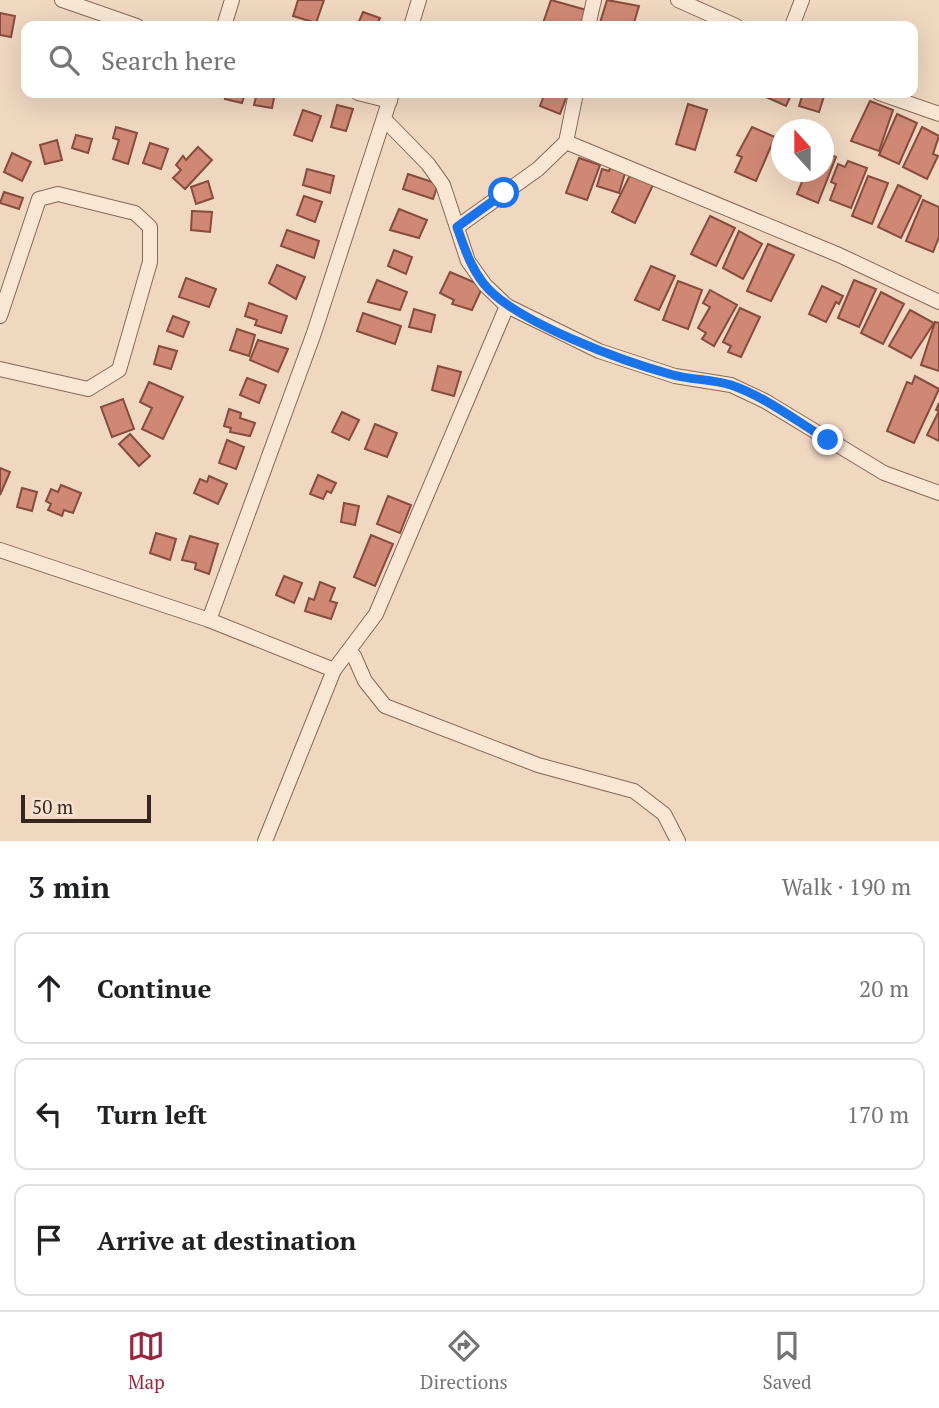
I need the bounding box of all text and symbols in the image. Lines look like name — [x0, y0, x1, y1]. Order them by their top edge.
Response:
search box — [21, 21, 918, 98]
icon: search — [45, 41, 83, 79]
text: Search here — [101, 43, 236, 77]
north arrow — [771, 119, 834, 182]
route start — [488, 177, 519, 208]
route end — [812, 424, 843, 455]
scale bar — [21, 792, 150, 824]
text: 50 m — [32, 794, 73, 819]
text: 3 min — [28, 867, 110, 907]
text: Walk · 190 m — [782, 871, 911, 902]
icon: ahead — [30, 969, 68, 1007]
text: Continue — [97, 971, 211, 1005]
text: 20 m — [859, 973, 909, 1004]
icon: left — [30, 1095, 68, 1133]
text: Turn left — [97, 1097, 207, 1131]
text: 170 m — [847, 1099, 909, 1130]
icon: arrive — [30, 1221, 68, 1259]
text: Arrive at destination — [97, 1223, 356, 1257]
tab: Map — [127, 1327, 165, 1394]
tab: Directions — [420, 1327, 508, 1394]
tab: Saved — [762, 1327, 812, 1394]

